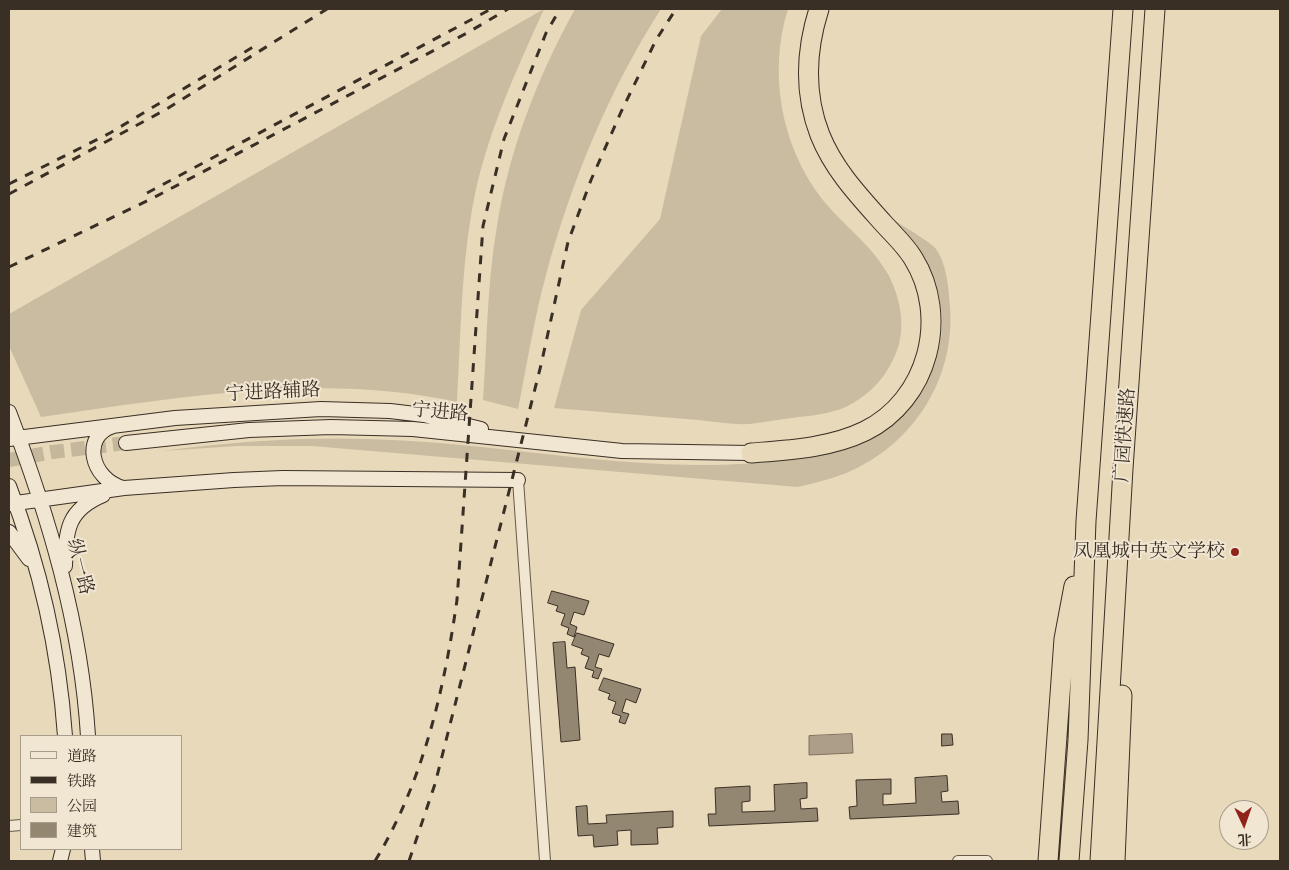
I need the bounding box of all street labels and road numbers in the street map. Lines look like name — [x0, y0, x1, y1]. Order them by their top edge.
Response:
street label: 宁进路辅路 — [225, 379, 321, 407]
street label: 广园快速路 — [1111, 387, 1141, 483]
street label: 宁进路 — [411, 399, 469, 427]
street label: 纵一路 — [61, 537, 97, 597]

